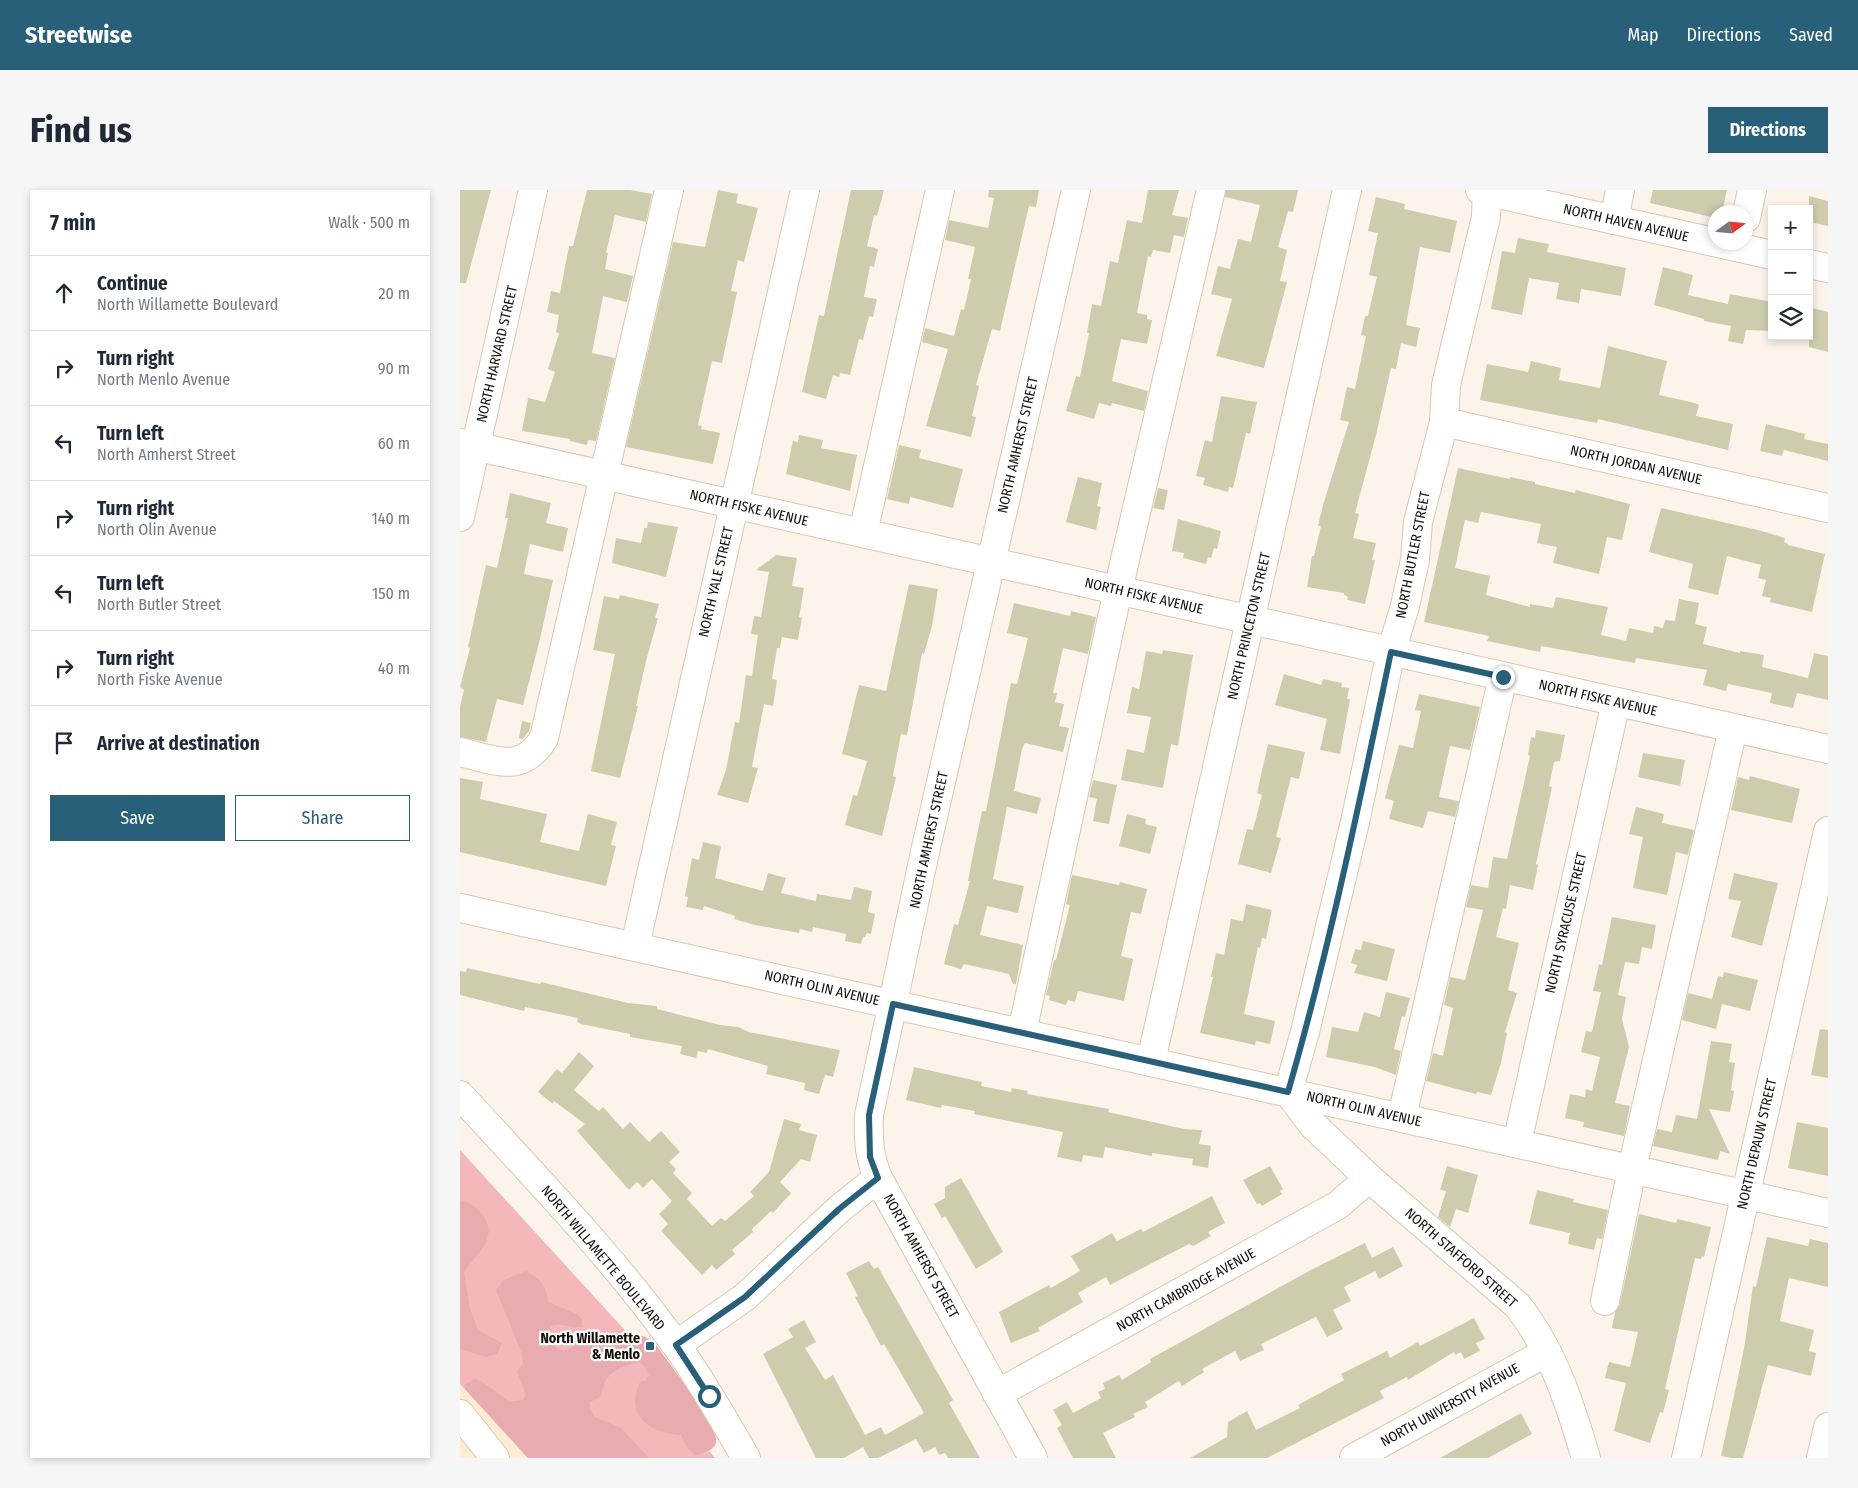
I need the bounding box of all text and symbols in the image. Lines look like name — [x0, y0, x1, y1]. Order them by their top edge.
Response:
text: Streetwise — [25, 21, 132, 49]
text: Map — [1627, 24, 1659, 46]
text: Directions — [1687, 24, 1761, 46]
text: Saved — [1789, 24, 1833, 46]
button: Directions — [1708, 107, 1828, 153]
text: Find us — [30, 109, 132, 151]
street label: NORTH HAVEN AVENUE — [1562, 200, 1691, 246]
north arrow — [1708, 205, 1753, 250]
map controls — [1768, 205, 1813, 340]
button: + — [1768, 205, 1813, 250]
text: 7 min — [50, 210, 96, 236]
text: Walk · 500 m — [328, 213, 410, 232]
button: − — [1768, 250, 1813, 295]
text: Continue — [97, 272, 168, 295]
icon: ahead — [50, 279, 78, 307]
street label: NORTH HARVARD STREET — [473, 283, 521, 424]
text: 20 m — [379, 284, 410, 303]
text: North Willamette Boulevard — [97, 295, 278, 314]
button: layers — [1768, 295, 1813, 340]
text: Turn right — [97, 347, 174, 370]
icon: right — [50, 354, 78, 382]
text: 90 m — [378, 359, 410, 378]
text: North Menlo Avenue — [97, 370, 230, 389]
street label: NORTH AMHERST STREET — [994, 375, 1042, 515]
text: Turn left — [97, 422, 164, 445]
icon: left — [50, 429, 78, 457]
text: 60 m — [378, 434, 410, 453]
street label: NORTH JORDAN AVENUE — [1569, 442, 1704, 488]
text: North Amherst Street — [97, 445, 236, 464]
street label: NORTH FISKE AVENUE — [688, 486, 810, 530]
street label: NORTH BUTLER STREET — [1392, 489, 1434, 620]
text: Turn right — [97, 497, 174, 520]
icon: right — [50, 504, 78, 532]
text: 140 m — [372, 509, 410, 528]
text: North Olin Avenue — [97, 520, 217, 539]
street label: NORTH YALE STREET — [695, 525, 737, 639]
street label: NORTH PRINCETON STREET — [1224, 550, 1274, 701]
text: Turn left — [97, 572, 164, 595]
street label: NORTH FISKE AVENUE — [1083, 574, 1205, 618]
icon: left — [50, 579, 78, 607]
text: 150 m — [372, 584, 410, 603]
text: North Butler Street — [97, 595, 221, 614]
text: Turn right — [97, 647, 174, 670]
icon: right — [50, 654, 78, 682]
text: 40 m — [378, 659, 410, 678]
route end — [1492, 666, 1515, 689]
text: North Fiske Avenue — [97, 670, 223, 689]
street label: NORTH FISKE AVENUE — [1537, 676, 1659, 720]
icon: arrive — [50, 729, 78, 757]
text: Arrive at destination — [97, 732, 260, 755]
street label: NORTH AMHERST STREET — [906, 769, 952, 910]
button: Save — [50, 795, 225, 841]
button: Share — [235, 795, 410, 841]
street label: NORTH SYRACUSE STREET — [1542, 851, 1591, 995]
street label: NORTH OLIN AVENUE — [763, 967, 882, 1010]
street label: NORTH DEPAUW STREET — [1734, 1076, 1780, 1211]
street label: NORTH OLIN AVENUE — [1305, 1088, 1424, 1131]
street label: NORTH WILLAMETTE BOULEVARD — [537, 1182, 669, 1334]
street label: NORTH AMHERST STREET — [880, 1191, 963, 1322]
street label: NORTH STAFFORD STREET — [1401, 1205, 1521, 1312]
street label: NORTH CAMBRIDGE AVENUE — [1113, 1244, 1259, 1335]
place label: North Willamette & Menlo — [540, 1330, 641, 1363]
marker: North Willamette & Menlo — [644, 1340, 656, 1352]
street label: NORTH UNIVERSITY AVENUE — [1378, 1360, 1523, 1450]
route start — [698, 1385, 721, 1408]

